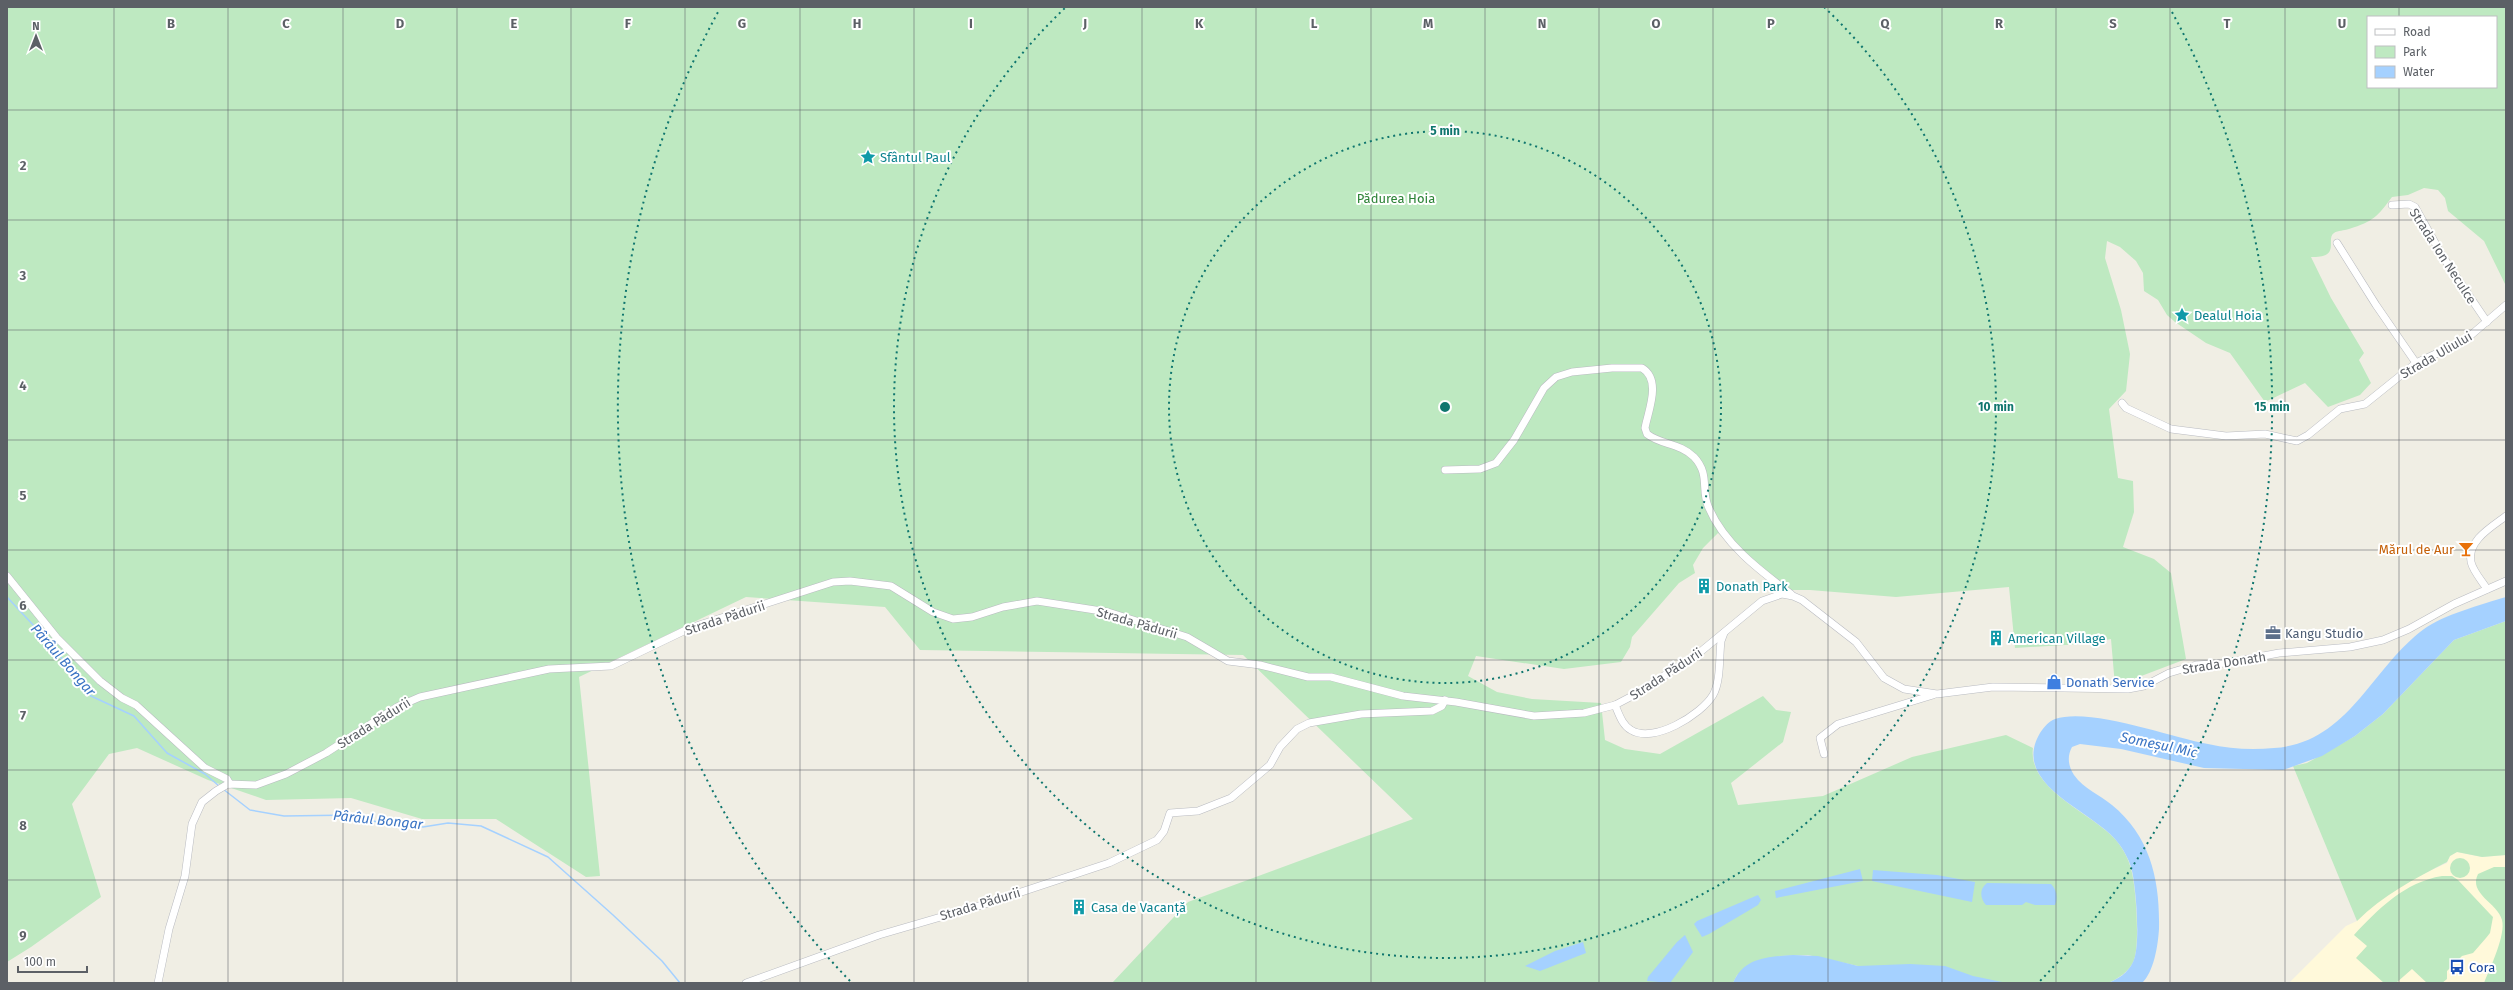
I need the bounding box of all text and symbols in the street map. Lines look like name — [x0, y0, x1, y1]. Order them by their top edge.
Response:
north arrow — [16, 16, 56, 56]
text: B — [167, 16, 175, 31]
text: C — [282, 16, 290, 31]
text: D — [396, 16, 405, 31]
text: E — [511, 16, 518, 31]
text: F — [625, 16, 632, 31]
text: G — [738, 16, 746, 31]
text: H — [853, 16, 861, 31]
text: I — [969, 16, 973, 31]
text: J — [1082, 16, 1087, 31]
text: K — [1195, 16, 1204, 31]
text: L — [1311, 16, 1318, 31]
text: M — [1423, 16, 1433, 31]
text: N — [1538, 16, 1546, 31]
text: O — [1652, 16, 1661, 31]
text: P — [1767, 16, 1775, 31]
text: Q — [1881, 16, 1891, 31]
text: R — [1995, 16, 2004, 31]
text: S — [2109, 16, 2117, 31]
text: T — [2223, 16, 2231, 31]
text: U — [2338, 16, 2346, 31]
legend — [2367, 16, 2497, 88]
text: N — [32, 20, 40, 33]
text: Road — [2403, 25, 2431, 39]
text: Park — [2403, 45, 2427, 59]
text: Water — [2403, 65, 2435, 79]
text: 5 min — [1430, 124, 1460, 138]
place icon: Sfântul Paul — [859, 148, 877, 166]
place label: Sfântul Paul — [880, 150, 951, 165]
text: 2 — [20, 158, 27, 173]
park label: Pădurea Hoia — [1357, 191, 1435, 206]
street label: Strada Ion Neculce — [2407, 206, 2479, 306]
text: 3 — [19, 268, 27, 283]
place icon: Dealul Hoia — [2173, 306, 2191, 324]
place label: Dealul Hoia — [2194, 308, 2262, 323]
street label: Strada Uliului — [2397, 328, 2475, 382]
text: 4 — [19, 378, 27, 393]
centre of rings — [1438, 400, 1452, 414]
text: 10 min — [1978, 400, 2014, 414]
text: 15 min — [2254, 400, 2290, 414]
text: 5 — [20, 488, 27, 503]
bar icon: Mărul de Aur — [2457, 540, 2475, 558]
place label: Mărul de Aur — [2379, 542, 2454, 557]
building icon: Donath Park — [1695, 577, 1713, 595]
place label: Donath Park — [1716, 579, 1788, 594]
text: 6 — [19, 598, 27, 613]
street label: Strada Pădurii — [683, 598, 767, 638]
street label: Strada Pădurii — [1095, 604, 1179, 642]
water label: Pârâul Bongar — [27, 620, 99, 700]
office icon: Kangu Studio — [2264, 624, 2282, 642]
place label: Kangu Studio — [2285, 626, 2363, 641]
building icon: American Village — [1987, 629, 2005, 647]
place label: American Village — [2008, 631, 2106, 646]
street label: Strada Pădurii — [1627, 645, 1705, 703]
street label: Strada Donath — [2181, 649, 2267, 677]
shop icon: Donath Service — [2045, 673, 2063, 691]
place label: Donath Service — [2066, 675, 2155, 690]
street label: Strada Pădurii — [335, 695, 413, 751]
text: 7 — [20, 708, 26, 723]
water label: Someșul Mic — [2118, 728, 2199, 762]
water label: Pârâul Bongar — [332, 807, 424, 833]
text: 8 — [19, 818, 27, 833]
street label: Strada Pădurii — [938, 885, 1022, 923]
building icon: Casa de Vacanță — [1070, 898, 1088, 916]
place label: Casa de Vacanță — [1091, 900, 1186, 916]
text: 9 — [19, 928, 27, 943]
scale bar — [18, 948, 87, 974]
text: 100 m — [24, 955, 56, 969]
bus stop icon: Cora — [2448, 958, 2466, 976]
place label: Cora — [2469, 960, 2495, 975]

